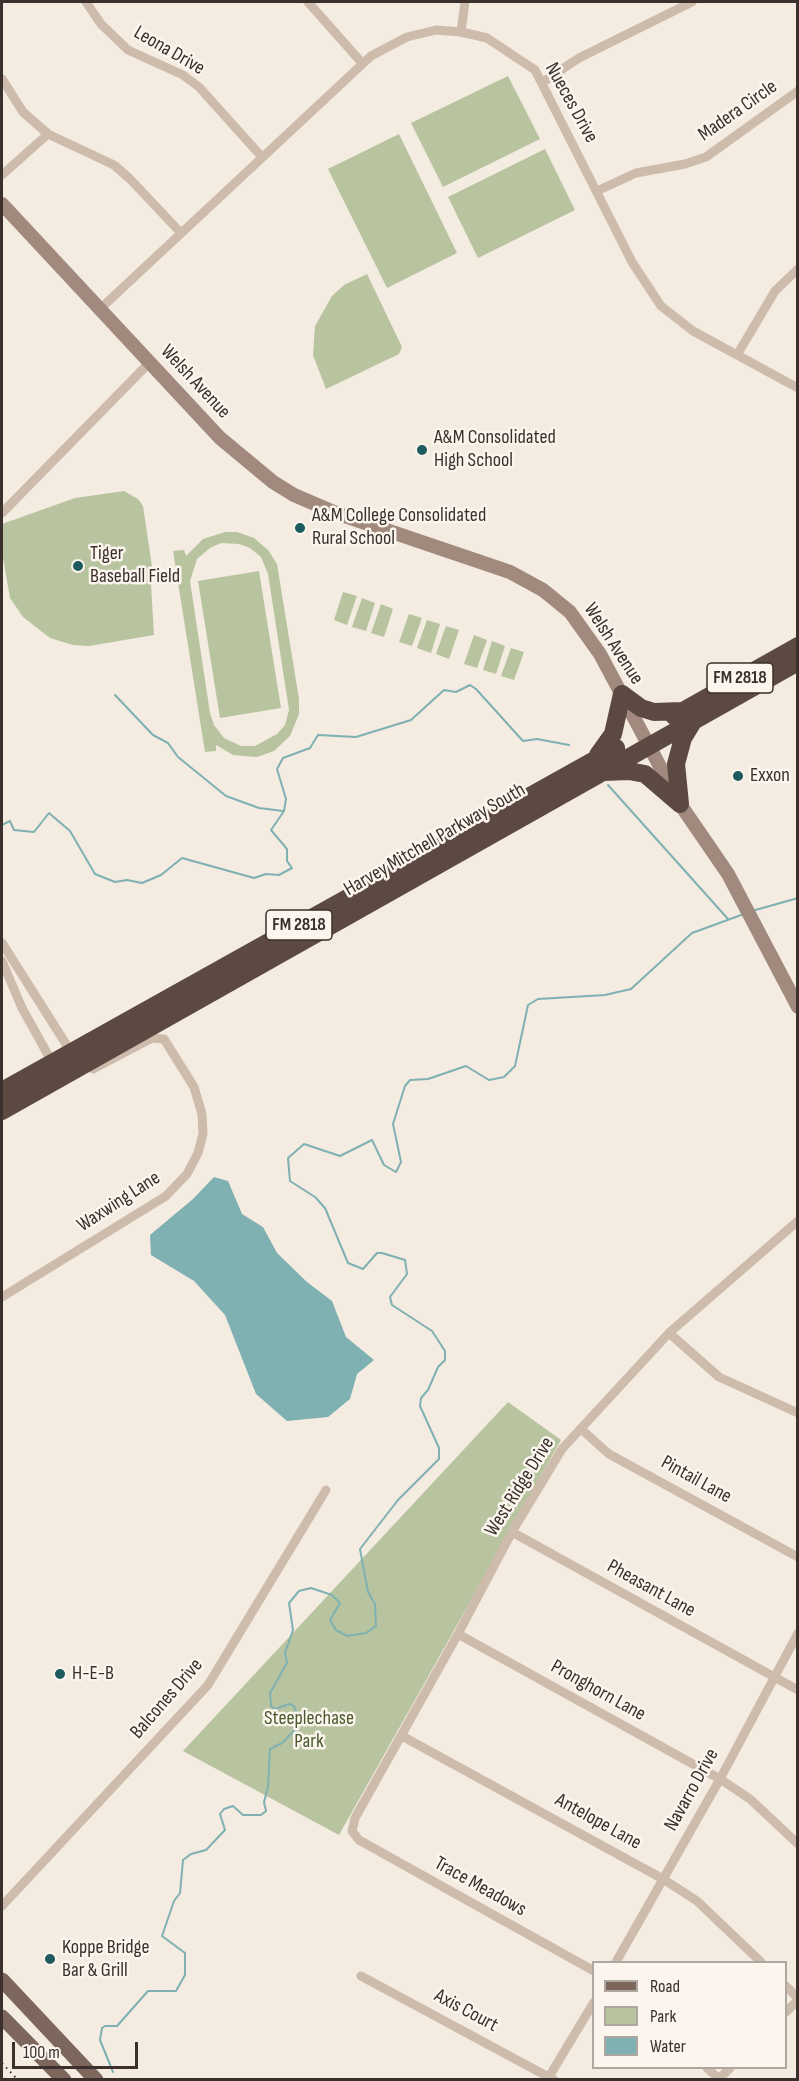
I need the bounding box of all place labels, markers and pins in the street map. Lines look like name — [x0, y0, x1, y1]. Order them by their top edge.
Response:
place label: A&M Consolidated High School — [434, 426, 556, 473]
marker: A&M Consolidated High School — [415, 443, 429, 457]
place label: A&M College Consolidated Rural School — [312, 504, 486, 551]
marker: A&M College Consolidated Rural School — [293, 521, 307, 535]
place label: Tiger Baseball Field — [90, 542, 180, 589]
marker: Tiger Baseball Field — [71, 559, 85, 573]
place label: Exxon — [750, 764, 790, 788]
marker: Exxon — [731, 769, 745, 783]
place label: H-E-B — [72, 1662, 114, 1686]
marker: H-E-B — [53, 1667, 67, 1681]
place label: Koppe Bridge Bar & Grill — [62, 1936, 149, 1983]
marker: Koppe Bridge Bar & Grill — [43, 1952, 57, 1966]

